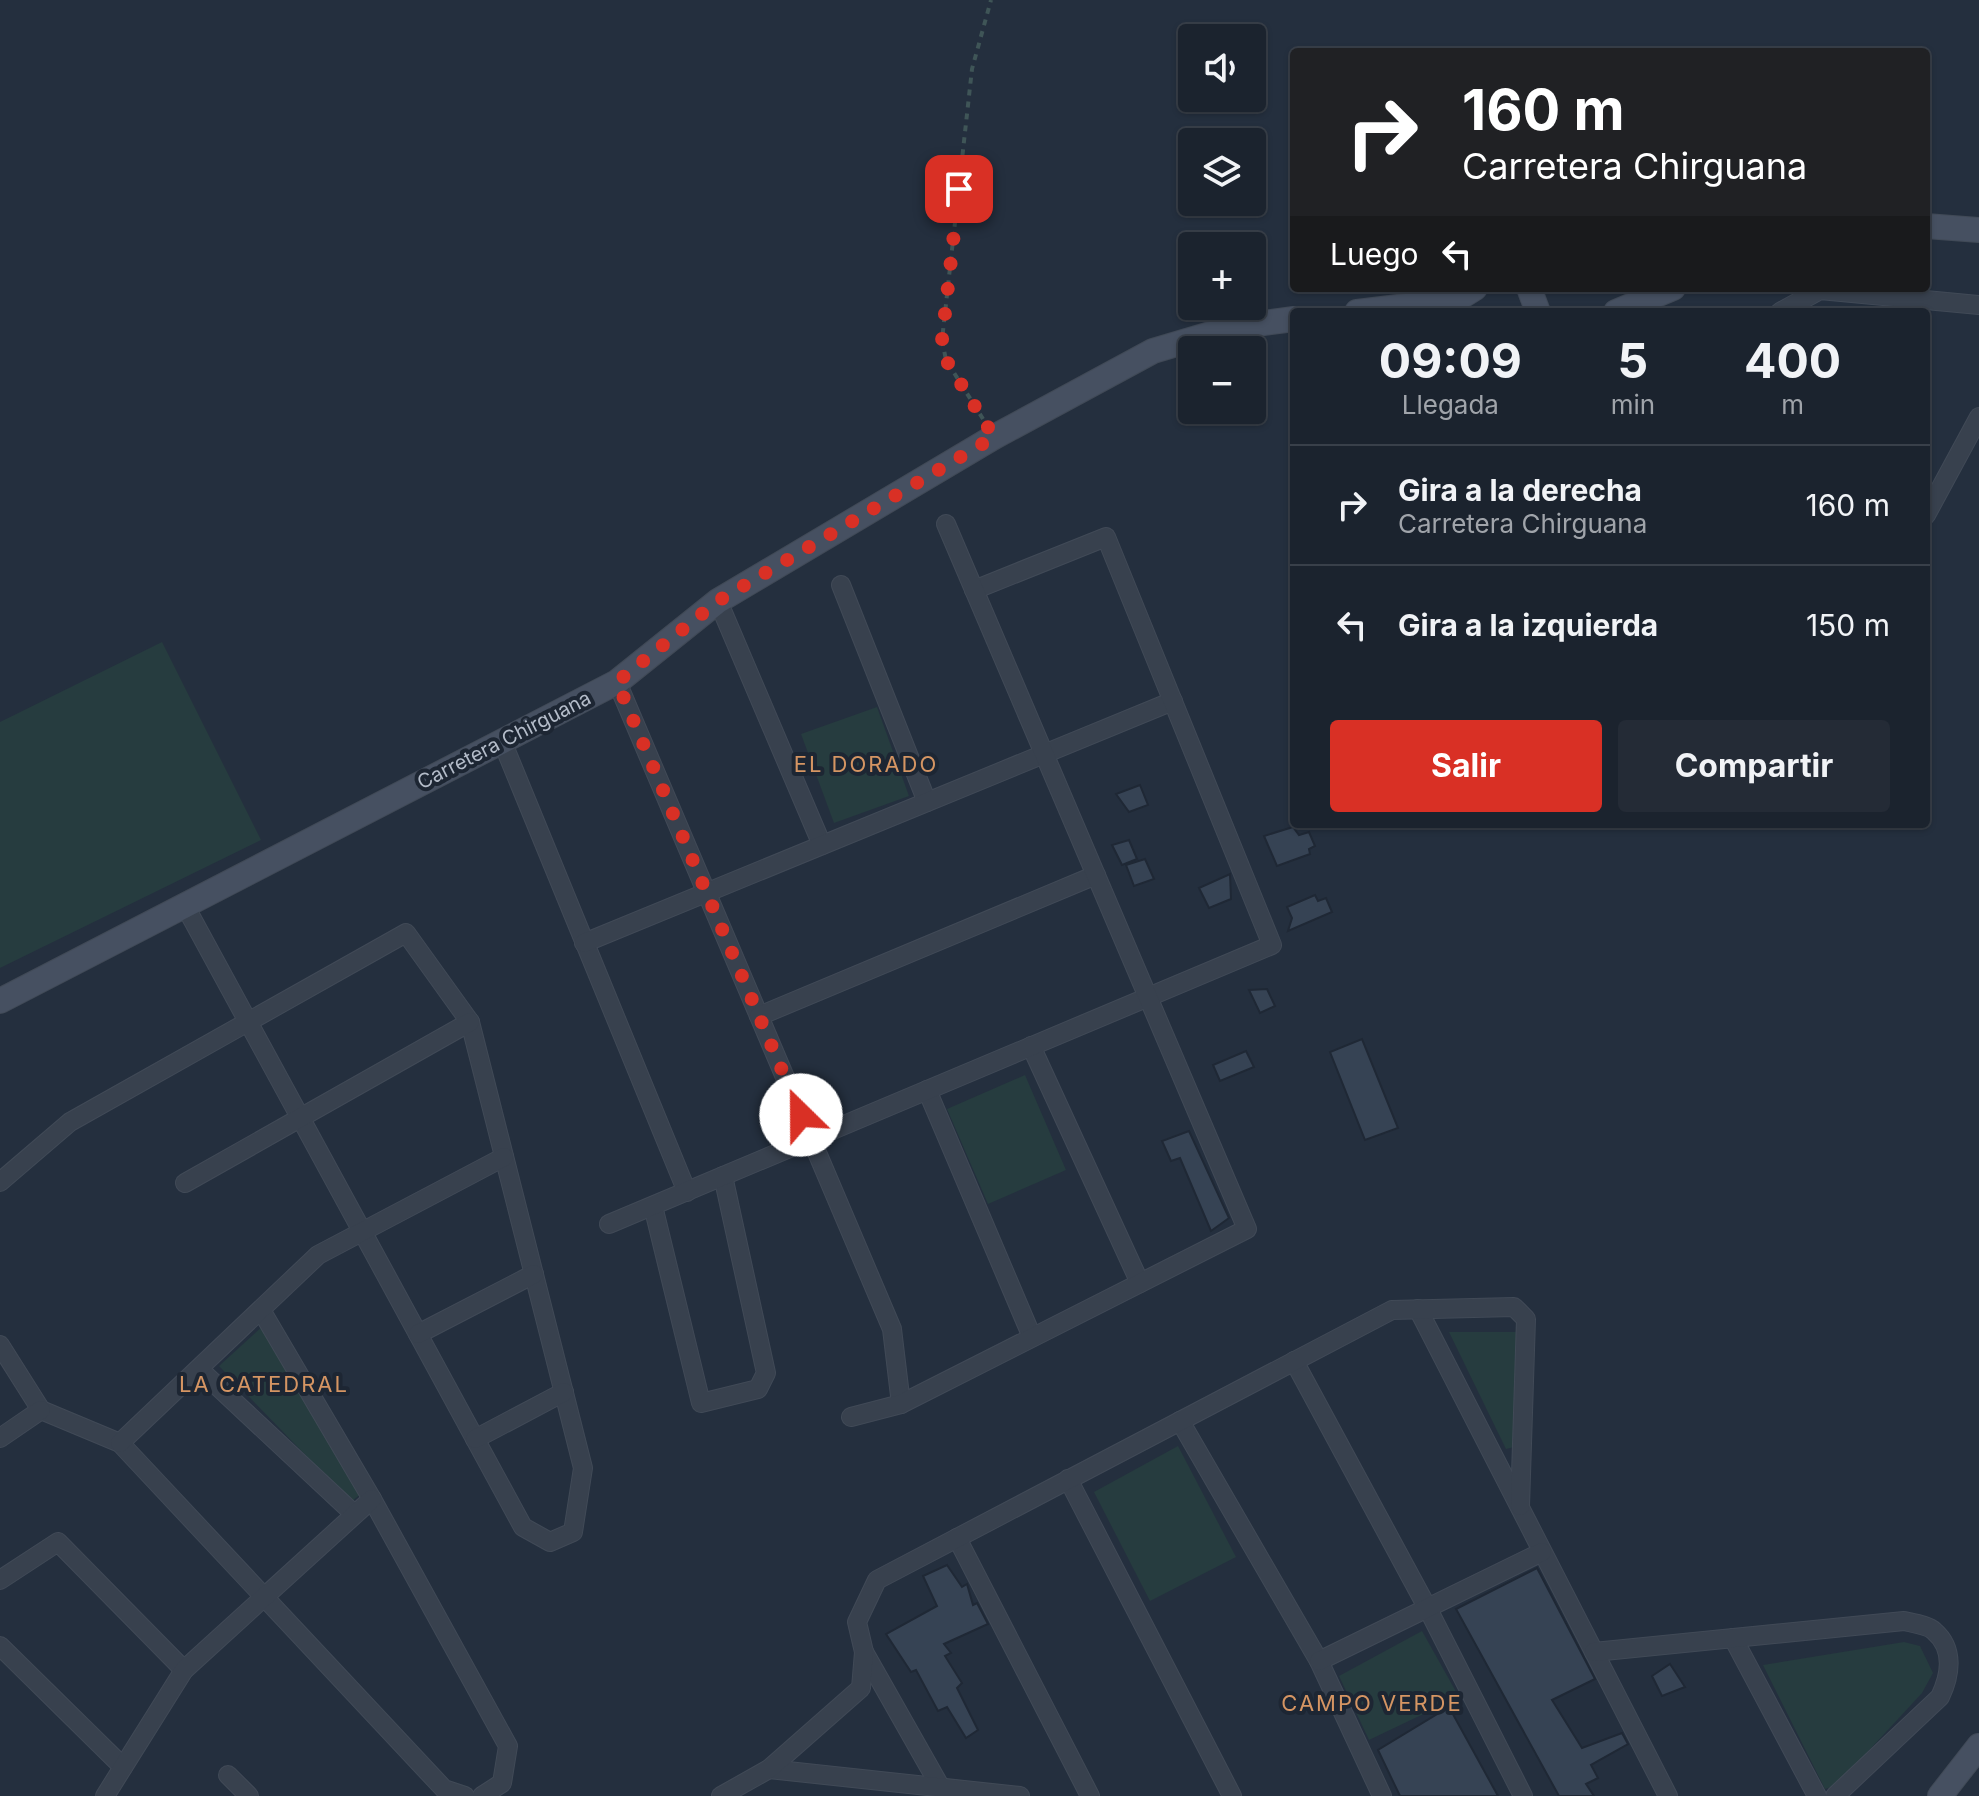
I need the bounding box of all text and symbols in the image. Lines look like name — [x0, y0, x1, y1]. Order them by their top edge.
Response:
map controls — [1178, 24, 1266, 424]
button: sound — [1178, 24, 1266, 112]
text: 160 m — [1462, 76, 1625, 144]
icon: right — [1330, 80, 1434, 184]
button: layers — [1178, 128, 1266, 216]
text: Carretera Chirguana — [1462, 144, 1807, 188]
pin — [925, 155, 993, 223]
icon: arrive — [937, 167, 981, 211]
button: + — [1178, 232, 1266, 320]
icon: left — [1435, 232, 1479, 276]
text: Luego — [1330, 236, 1419, 272]
text: 09:09 — [1379, 331, 1522, 390]
text: 5 — [1618, 331, 1648, 390]
text: 400 — [1744, 331, 1841, 390]
button: − — [1178, 336, 1266, 424]
text: Llegada — [1402, 389, 1499, 420]
text: min — [1611, 389, 1655, 420]
text: m — [1781, 389, 1804, 420]
text: Gira a la derecha — [1398, 472, 1642, 508]
icon: right — [1330, 483, 1374, 527]
text: 160 m — [1806, 487, 1890, 523]
text: Carretera Chirguana — [1398, 508, 1647, 539]
icon: left — [1330, 603, 1374, 647]
text: Gira a la izquierda — [1398, 607, 1658, 643]
text: 150 m — [1806, 607, 1890, 643]
street label: Carretera Chirguana — [413, 686, 595, 794]
button: Salir — [1330, 720, 1602, 812]
button: Compartir — [1618, 720, 1890, 812]
district label: EL DORADO — [794, 751, 938, 777]
position arrow — [759, 1073, 843, 1157]
district label: LA CATEDRAL — [179, 1371, 349, 1397]
district label: CAMPO VERDE — [1281, 1690, 1463, 1716]

